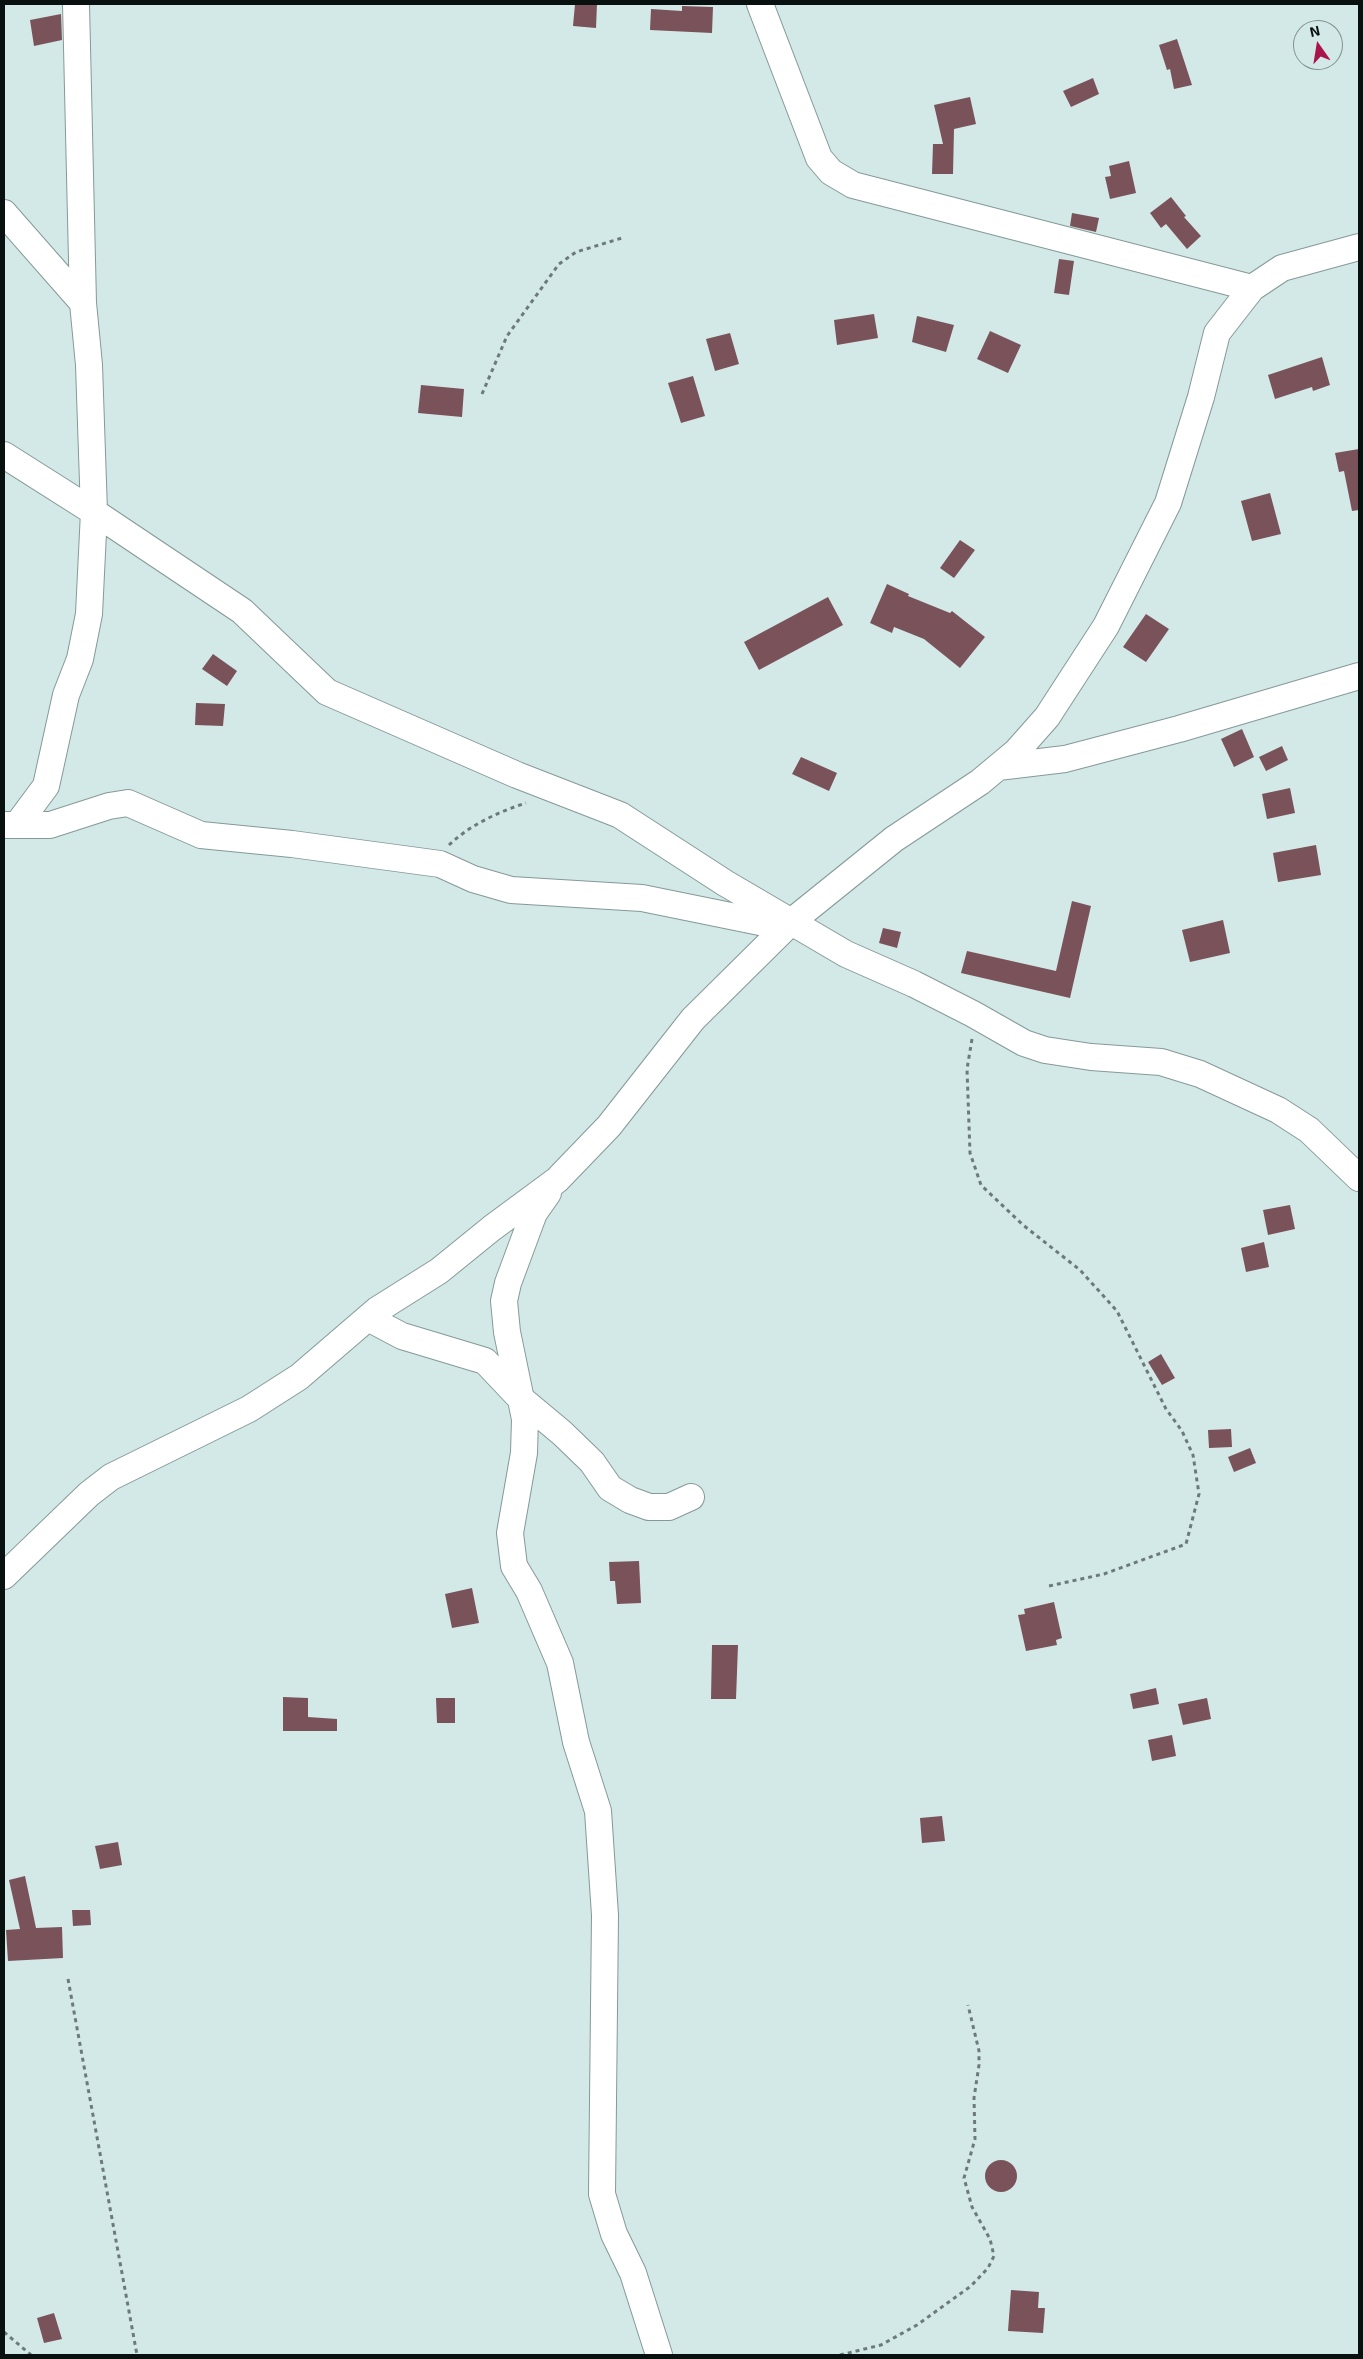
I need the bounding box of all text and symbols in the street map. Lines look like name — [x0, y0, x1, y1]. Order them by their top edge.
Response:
north arrow — [1293, 20, 1343, 70]
text: N — [1308, 21, 1322, 40]

